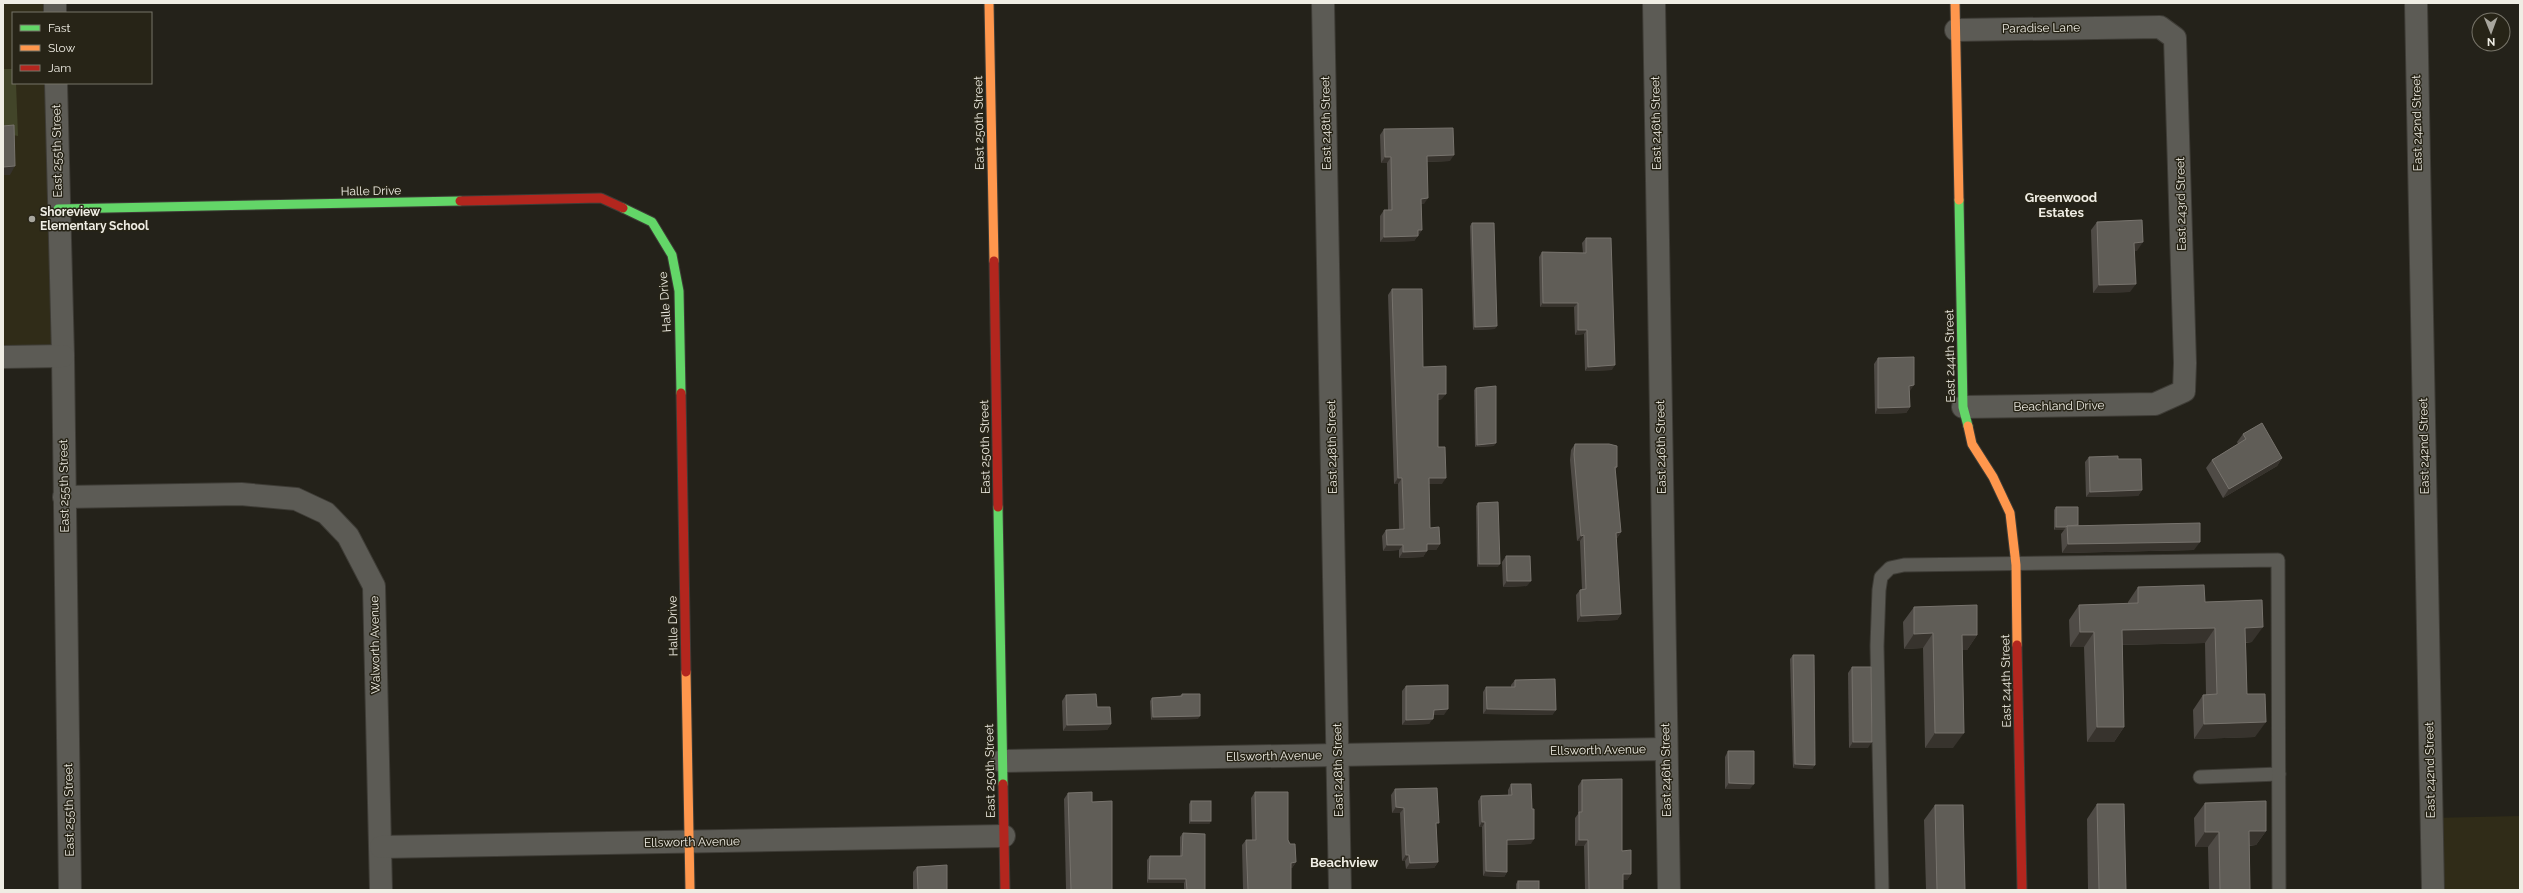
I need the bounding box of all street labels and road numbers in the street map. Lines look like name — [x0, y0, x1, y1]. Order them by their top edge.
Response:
street label: Paradise Lane — [2002, 20, 2080, 36]
street label: East 242nd Street — [2409, 75, 2425, 171]
street label: East 250th Street — [971, 76, 987, 170]
street label: East 248th Street — [1318, 76, 1334, 170]
street label: East 246th Street — [1648, 76, 1664, 170]
street label: East 255th Street — [49, 104, 65, 198]
street label: East 243rd Street — [2173, 157, 2189, 251]
street label: Halle Drive — [341, 183, 401, 199]
street label: Halle Drive — [656, 271, 674, 333]
street label: East 244th Street — [1942, 309, 1958, 403]
street label: Beachland Drive — [2013, 398, 2105, 414]
street label: East 242nd Street — [2416, 398, 2432, 494]
street label: East 250th Street — [977, 400, 993, 494]
street label: East 248th Street — [1324, 400, 1340, 494]
street label: East 246th Street — [1653, 400, 1669, 494]
street label: East 255th Street — [56, 439, 72, 533]
street label: Walworth Avenue — [367, 596, 383, 694]
street label: Halle Drive — [665, 596, 681, 656]
street label: East 244th Street — [1998, 634, 2014, 728]
street label: East 242nd Street — [2422, 722, 2438, 818]
street label: East 248th Street — [1330, 723, 1346, 817]
street label: East 246th Street — [1658, 723, 1674, 817]
street label: East 250th Street — [982, 724, 998, 818]
street label: Ellsworth Avenue — [1550, 742, 1646, 758]
street label: Ellsworth Avenue — [1226, 748, 1322, 764]
street label: East 255th Street — [61, 763, 77, 857]
street label: Ellsworth Avenue — [644, 834, 740, 850]

